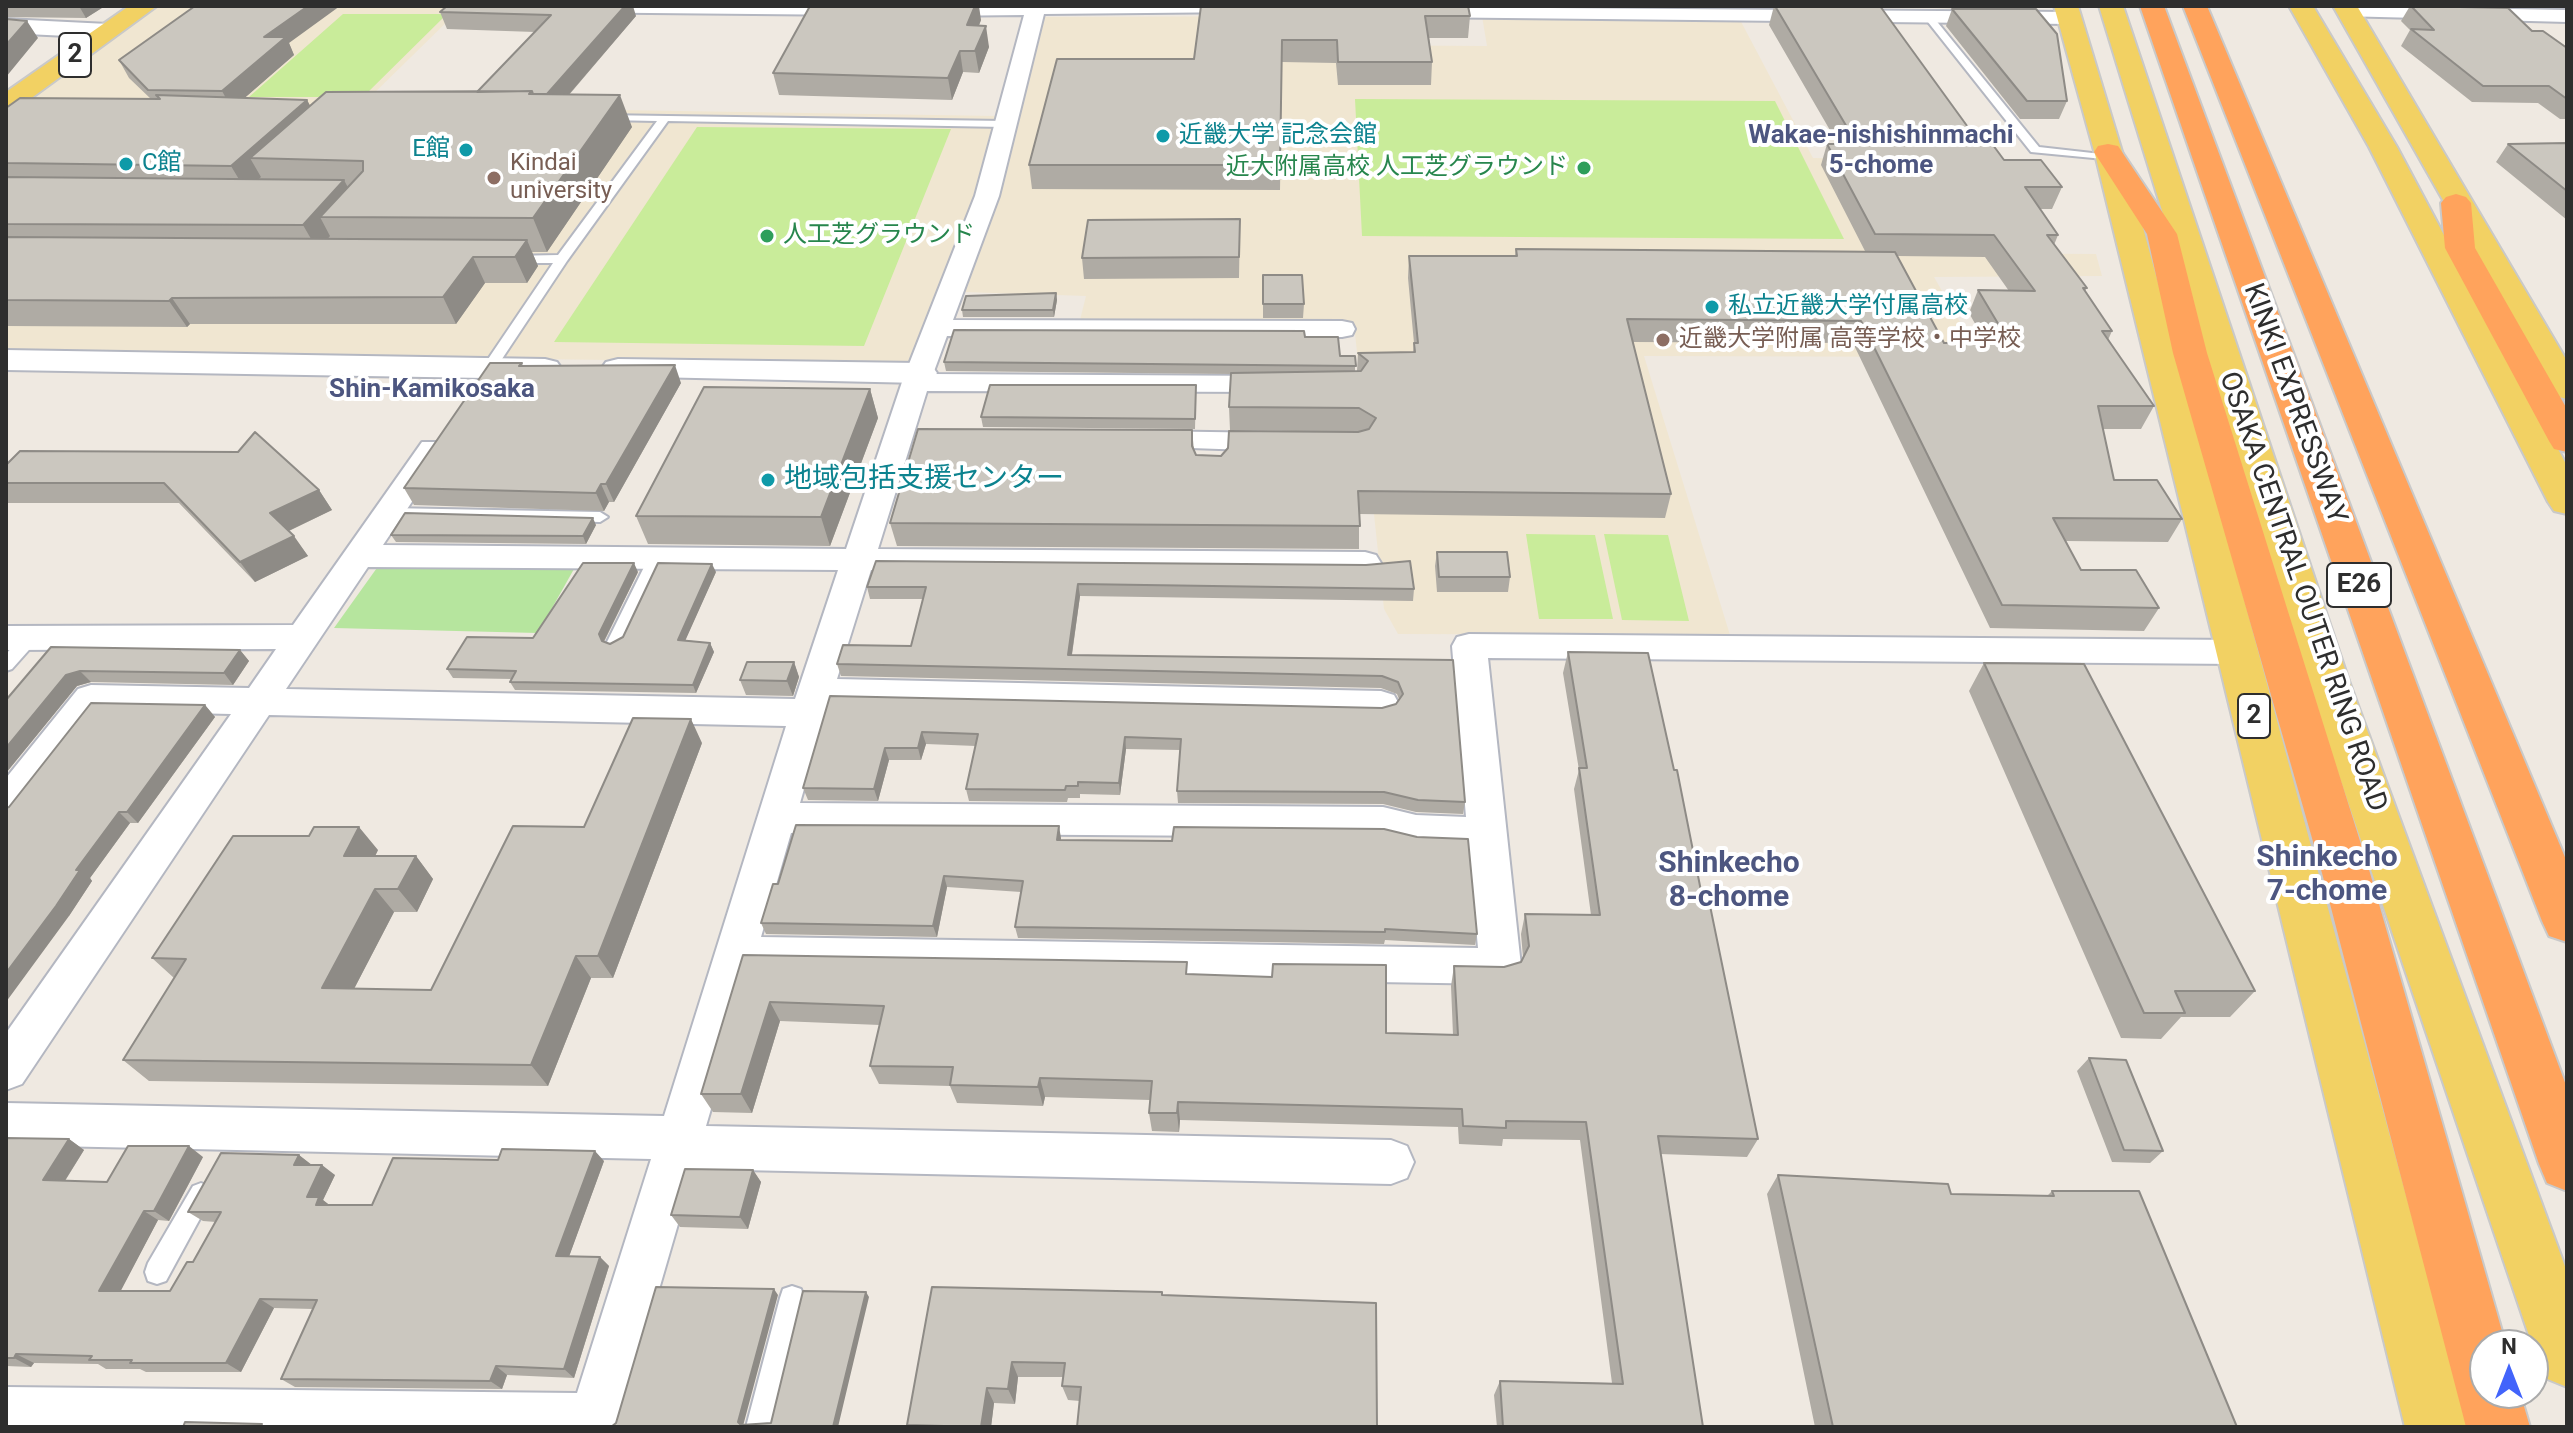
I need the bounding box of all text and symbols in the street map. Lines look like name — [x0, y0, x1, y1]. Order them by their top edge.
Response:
road number: 2 — [59, 33, 91, 77]
district label: Wakae-nishishinmachi 5-chome — [1748, 120, 2014, 182]
place label: 近畿大学 記念会館 — [1179, 122, 1377, 150]
marker: 近畿大学 記念会館 — [1154, 127, 1172, 145]
place label: E館 — [412, 136, 450, 164]
marker: E館 — [457, 141, 475, 159]
place label: C館 — [142, 150, 182, 178]
place label: Kindai university — [510, 150, 612, 206]
place label: 近大附属高校 人工芝グラウンド — [1226, 154, 1568, 182]
marker: C館 — [117, 155, 135, 173]
marker: 近大附属高校 人工芝グラウンド — [1575, 159, 1593, 177]
marker: Kindai university — [485, 169, 503, 187]
place label: 人工芝グラウンド — [783, 222, 975, 250]
marker: 人工芝グラウンド — [758, 227, 776, 245]
street label: KINKI EXPRESSWAY — [2235, 279, 2353, 529]
place label: 私立近畿大学付属高校 — [1728, 293, 1968, 321]
marker: 私立近畿大学付属高校 — [1703, 298, 1721, 316]
place label: 近畿大学附属 高等学校・中学校 — [1679, 326, 2021, 354]
marker: 近畿大学附属 高等学校・中学校 — [1654, 331, 1672, 349]
street label: OSAKA CENTRAL OUTER RING ROAD — [2211, 368, 2393, 816]
district label: Shin-Kamikosaka — [329, 374, 535, 406]
place label: 地域包括支援センター — [784, 463, 1064, 497]
marker: 地域包括支援センター — [759, 471, 777, 489]
road number: E26 — [2327, 563, 2391, 607]
road number: 2 — [2238, 694, 2270, 738]
district label: Shinkecho 7-chome — [2256, 840, 2398, 910]
district label: Shinkecho 8-chome — [1658, 846, 1800, 916]
north arrow — [2469, 1329, 2549, 1409]
text: N — [2501, 1334, 2517, 1359]

